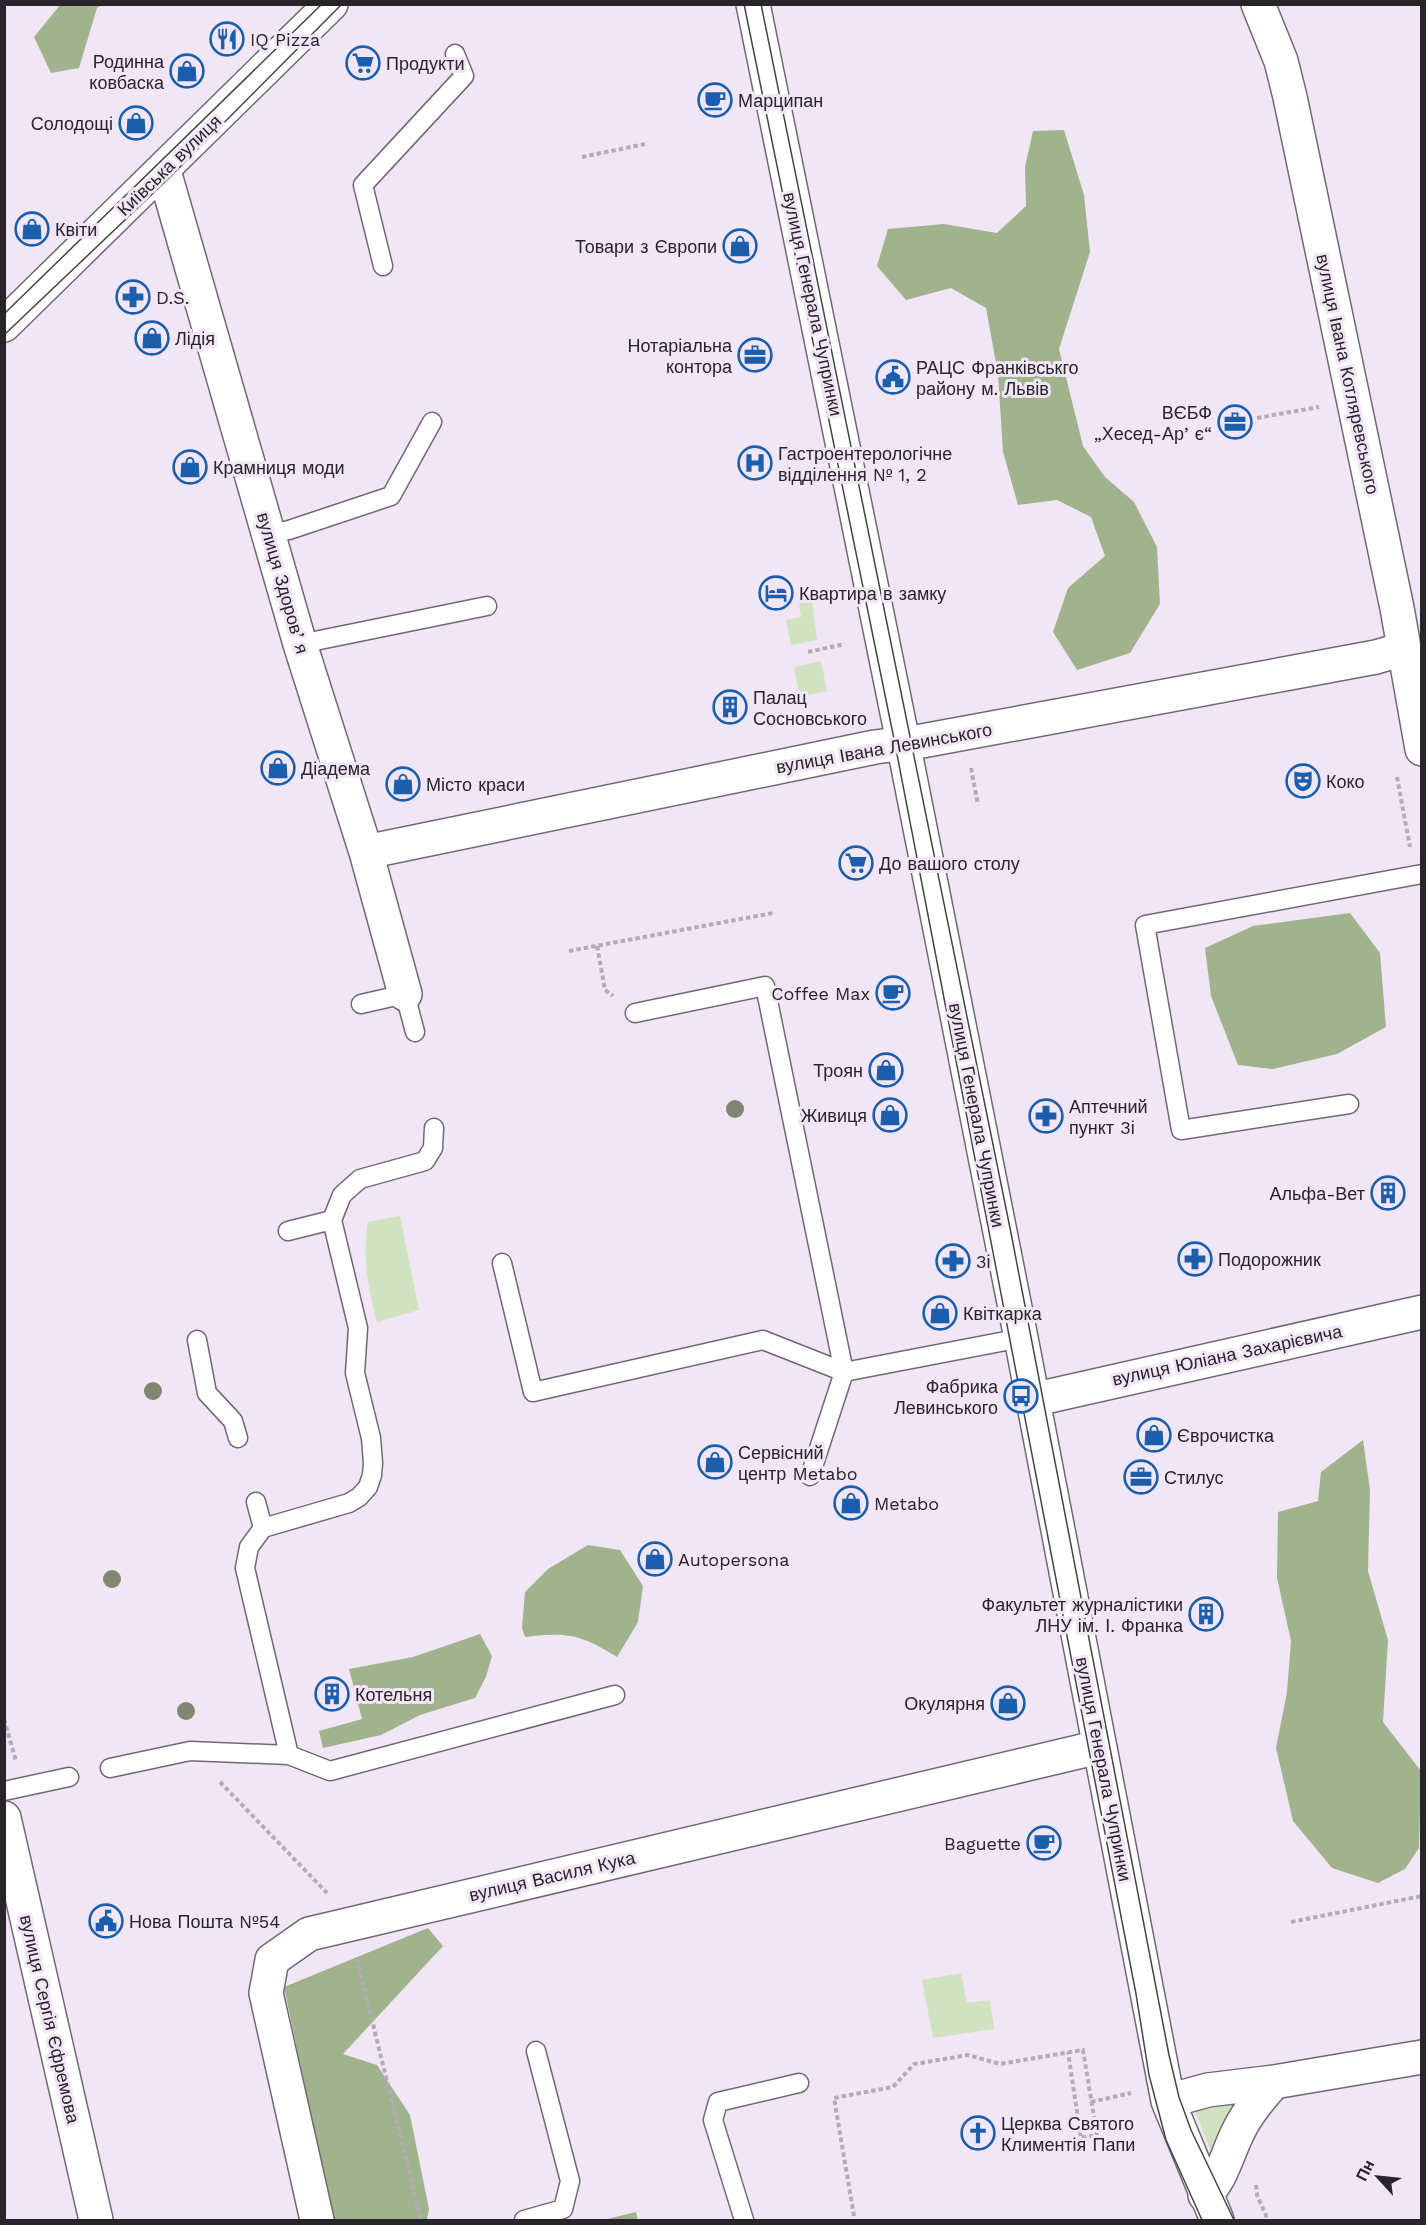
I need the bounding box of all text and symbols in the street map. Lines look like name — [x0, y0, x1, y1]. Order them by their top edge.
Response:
restaurant icon: IQ Pizza — [209, 21, 245, 57]
place label: IQ Pizza — [250, 29, 320, 50]
supermarket icon: Продукти — [345, 45, 381, 81]
place label: Родинна ковбаска — [89, 51, 165, 93]
shop icon: Родинна ковбаска — [169, 53, 205, 89]
place label: Продукти — [386, 53, 464, 74]
cafe icon: Марципан — [697, 82, 733, 118]
place label: Марципан — [738, 90, 823, 111]
shop icon: Солодощі — [118, 105, 154, 141]
street label: Київська вулиця — [113, 110, 225, 220]
place label: Солодощі — [31, 113, 113, 134]
street label: вулиця Генерала Чупринки — [779, 190, 847, 418]
shop icon: Квіти — [14, 211, 50, 247]
place label: Квіти — [55, 219, 97, 240]
shop icon: Товари з Європи — [722, 228, 758, 264]
place label: Товари з Європи — [575, 236, 717, 257]
street label: вулиця Івана Котляревського — [1312, 252, 1384, 496]
pharmacy icon: D.S. — [115, 279, 151, 315]
place label: D.S. — [156, 287, 190, 308]
shop icon: Лідія — [134, 320, 170, 356]
place label: Лідія — [175, 328, 215, 349]
place label: Нотаріальна контора — [627, 335, 733, 377]
office icon: Нотаріальна контора — [737, 337, 773, 373]
place label: РАЦС Франківськго району м. Львів — [916, 357, 1079, 399]
public building icon: РАЦС Франківськго району м. Львів — [875, 359, 911, 395]
place label: ВЄБФ „Хесед-Арʼє“ — [1094, 402, 1212, 444]
office icon: ВЄБФ „Хесед-Арʼє“ — [1217, 404, 1253, 440]
place label: Гастроентерологічне відділення № 1, 2 — [778, 443, 952, 485]
hospital icon: Гастроентерологічне відділення № 1, 2 — [737, 445, 773, 481]
shop icon: Крамниця моди — [172, 449, 208, 485]
place label: Крамниця моди — [213, 457, 345, 478]
street label: вулиця Здоровʼя — [253, 510, 313, 656]
hotel icon: Квартира в замку — [758, 575, 794, 611]
place label: Квартира в замку — [799, 583, 946, 604]
place label: Палац Сосновського — [753, 687, 867, 729]
building icon: Палац Сосновського — [712, 689, 748, 725]
street label: вулиця Івана Левинського — [774, 719, 994, 777]
shop icon: Діадема — [260, 750, 296, 786]
place label: Діадема — [301, 758, 371, 779]
theatre icon: Коко — [1285, 763, 1321, 799]
shop icon: Місто краси — [385, 766, 421, 802]
place label: Коко — [1326, 771, 1365, 792]
place label: Місто краси — [426, 774, 525, 795]
supermarket icon: До вашого столу — [838, 845, 874, 881]
place label: До вашого столу — [879, 853, 1020, 874]
cafe icon: Coffee Max — [875, 975, 911, 1011]
place label: Coffee Max — [771, 983, 870, 1004]
street label: вулиця Генерала Чупринки — [945, 1001, 1009, 1229]
shop icon: Троян — [868, 1052, 904, 1088]
place label: Троян — [813, 1060, 863, 1081]
place label: Аптечний пункт 3і — [1069, 1096, 1148, 1138]
shop icon: Живиця — [872, 1097, 908, 1133]
pharmacy icon: Аптечний пункт 3і — [1028, 1098, 1064, 1134]
place label: Живиця — [801, 1105, 867, 1126]
building icon: Альфа-Вет — [1370, 1175, 1406, 1211]
place label: Альфа-Вет — [1269, 1183, 1365, 1204]
pharmacy icon: Подорожник — [1177, 1241, 1213, 1277]
pharmacy icon: 3і — [935, 1243, 971, 1279]
place label: Подорожник — [1218, 1249, 1321, 1270]
place label: 3і — [976, 1251, 991, 1272]
shop icon: Квіткарка — [922, 1295, 958, 1331]
place label: Квіткарка — [963, 1303, 1043, 1324]
street label: вулиця Юліана Захарієвича — [1110, 1320, 1345, 1390]
place label: Фабрика Левинського — [894, 1376, 999, 1418]
bus stop icon: Фабрика Левинського — [1003, 1378, 1039, 1414]
shop icon: Єврочистка — [1136, 1417, 1172, 1453]
place label: Єврочистка — [1177, 1425, 1275, 1446]
place label: Сервісний центр Metabo — [738, 1442, 858, 1484]
shop icon: Сервісний центр Metabo — [697, 1444, 733, 1480]
office icon: Стилус — [1123, 1459, 1159, 1495]
place label: Стилус — [1164, 1467, 1224, 1488]
shop icon: Metabo — [833, 1485, 869, 1521]
place label: Metabo — [874, 1493, 939, 1514]
shop icon: Autopersona — [637, 1541, 673, 1577]
place label: Autopersona — [678, 1549, 789, 1570]
place label: Факультет журналістики ЛНУ ім. І. Франка — [982, 1594, 1184, 1636]
building icon: Факультет журналістики ЛНУ ім. І. Франка — [1188, 1596, 1224, 1632]
street label: вулиця Генерала Чупринки — [1072, 1655, 1136, 1883]
building icon: Котельня — [314, 1676, 350, 1712]
place label: Котельня — [355, 1684, 432, 1705]
shop icon: Окулярня — [990, 1685, 1026, 1721]
place label: Окулярня — [904, 1693, 985, 1714]
cafe icon: Baguette — [1026, 1825, 1062, 1861]
place label: Baguette — [944, 1833, 1021, 1854]
street label: вулиця Василя Кука — [467, 1846, 638, 1905]
public building icon: Нова Пошта №54 — [88, 1903, 124, 1939]
place label: Нова Пошта №54 — [129, 1911, 280, 1932]
street label: вулиця Сергія Єфремова — [16, 1913, 84, 2126]
place label: Церква Святого Климентія Папи — [1001, 2113, 1135, 2155]
church icon: Церква Святого Климентія Папи — [960, 2115, 996, 2151]
north arrow — [1348, 2147, 1408, 2207]
text: Пн — [1352, 2157, 1378, 2184]

